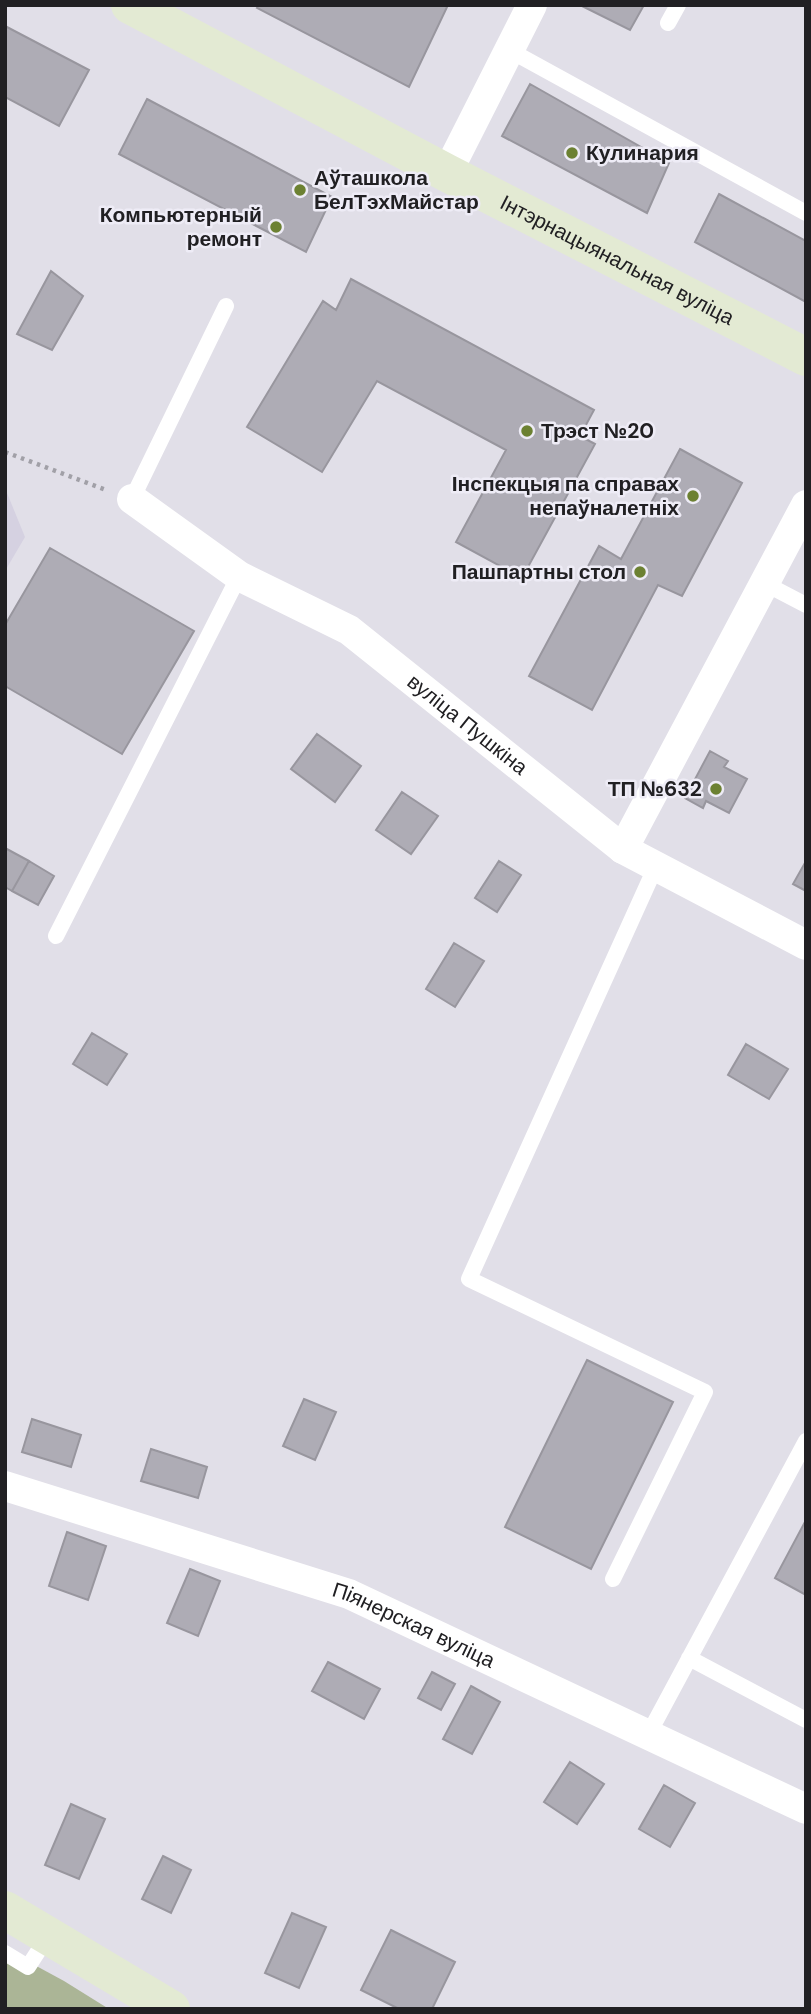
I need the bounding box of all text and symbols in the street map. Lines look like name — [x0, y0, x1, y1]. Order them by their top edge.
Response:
place label: Кулинария — [586, 139, 699, 167]
marker: Кулинария — [564, 145, 580, 161]
place label: Аўташкола БелТэхМайстар — [314, 164, 479, 216]
marker: Аўташкола БелТэхМайстар — [292, 182, 308, 198]
street label: Інтэрнацыянальная вуліца — [495, 189, 739, 332]
place label: Компьютерный ремонт — [100, 201, 262, 253]
marker: Компьютерный ремонт — [268, 219, 284, 235]
place label: Трэст №20 — [541, 417, 654, 445]
marker: Трэст №20 — [519, 423, 535, 439]
place label: Інспекцыя па справах непаўналетніх — [452, 470, 679, 522]
marker: Інспекцыя па справах непаўналетніх — [685, 488, 701, 504]
place label: Пашпартны стол — [452, 558, 626, 586]
marker: Пашпартны стол — [632, 564, 648, 580]
street label: вуліца Пушкіна — [401, 668, 534, 782]
place label: ТП №632 — [608, 775, 702, 803]
marker: ТП №632 — [708, 781, 724, 797]
street label: Піянерская вуліца — [329, 1576, 500, 1675]

